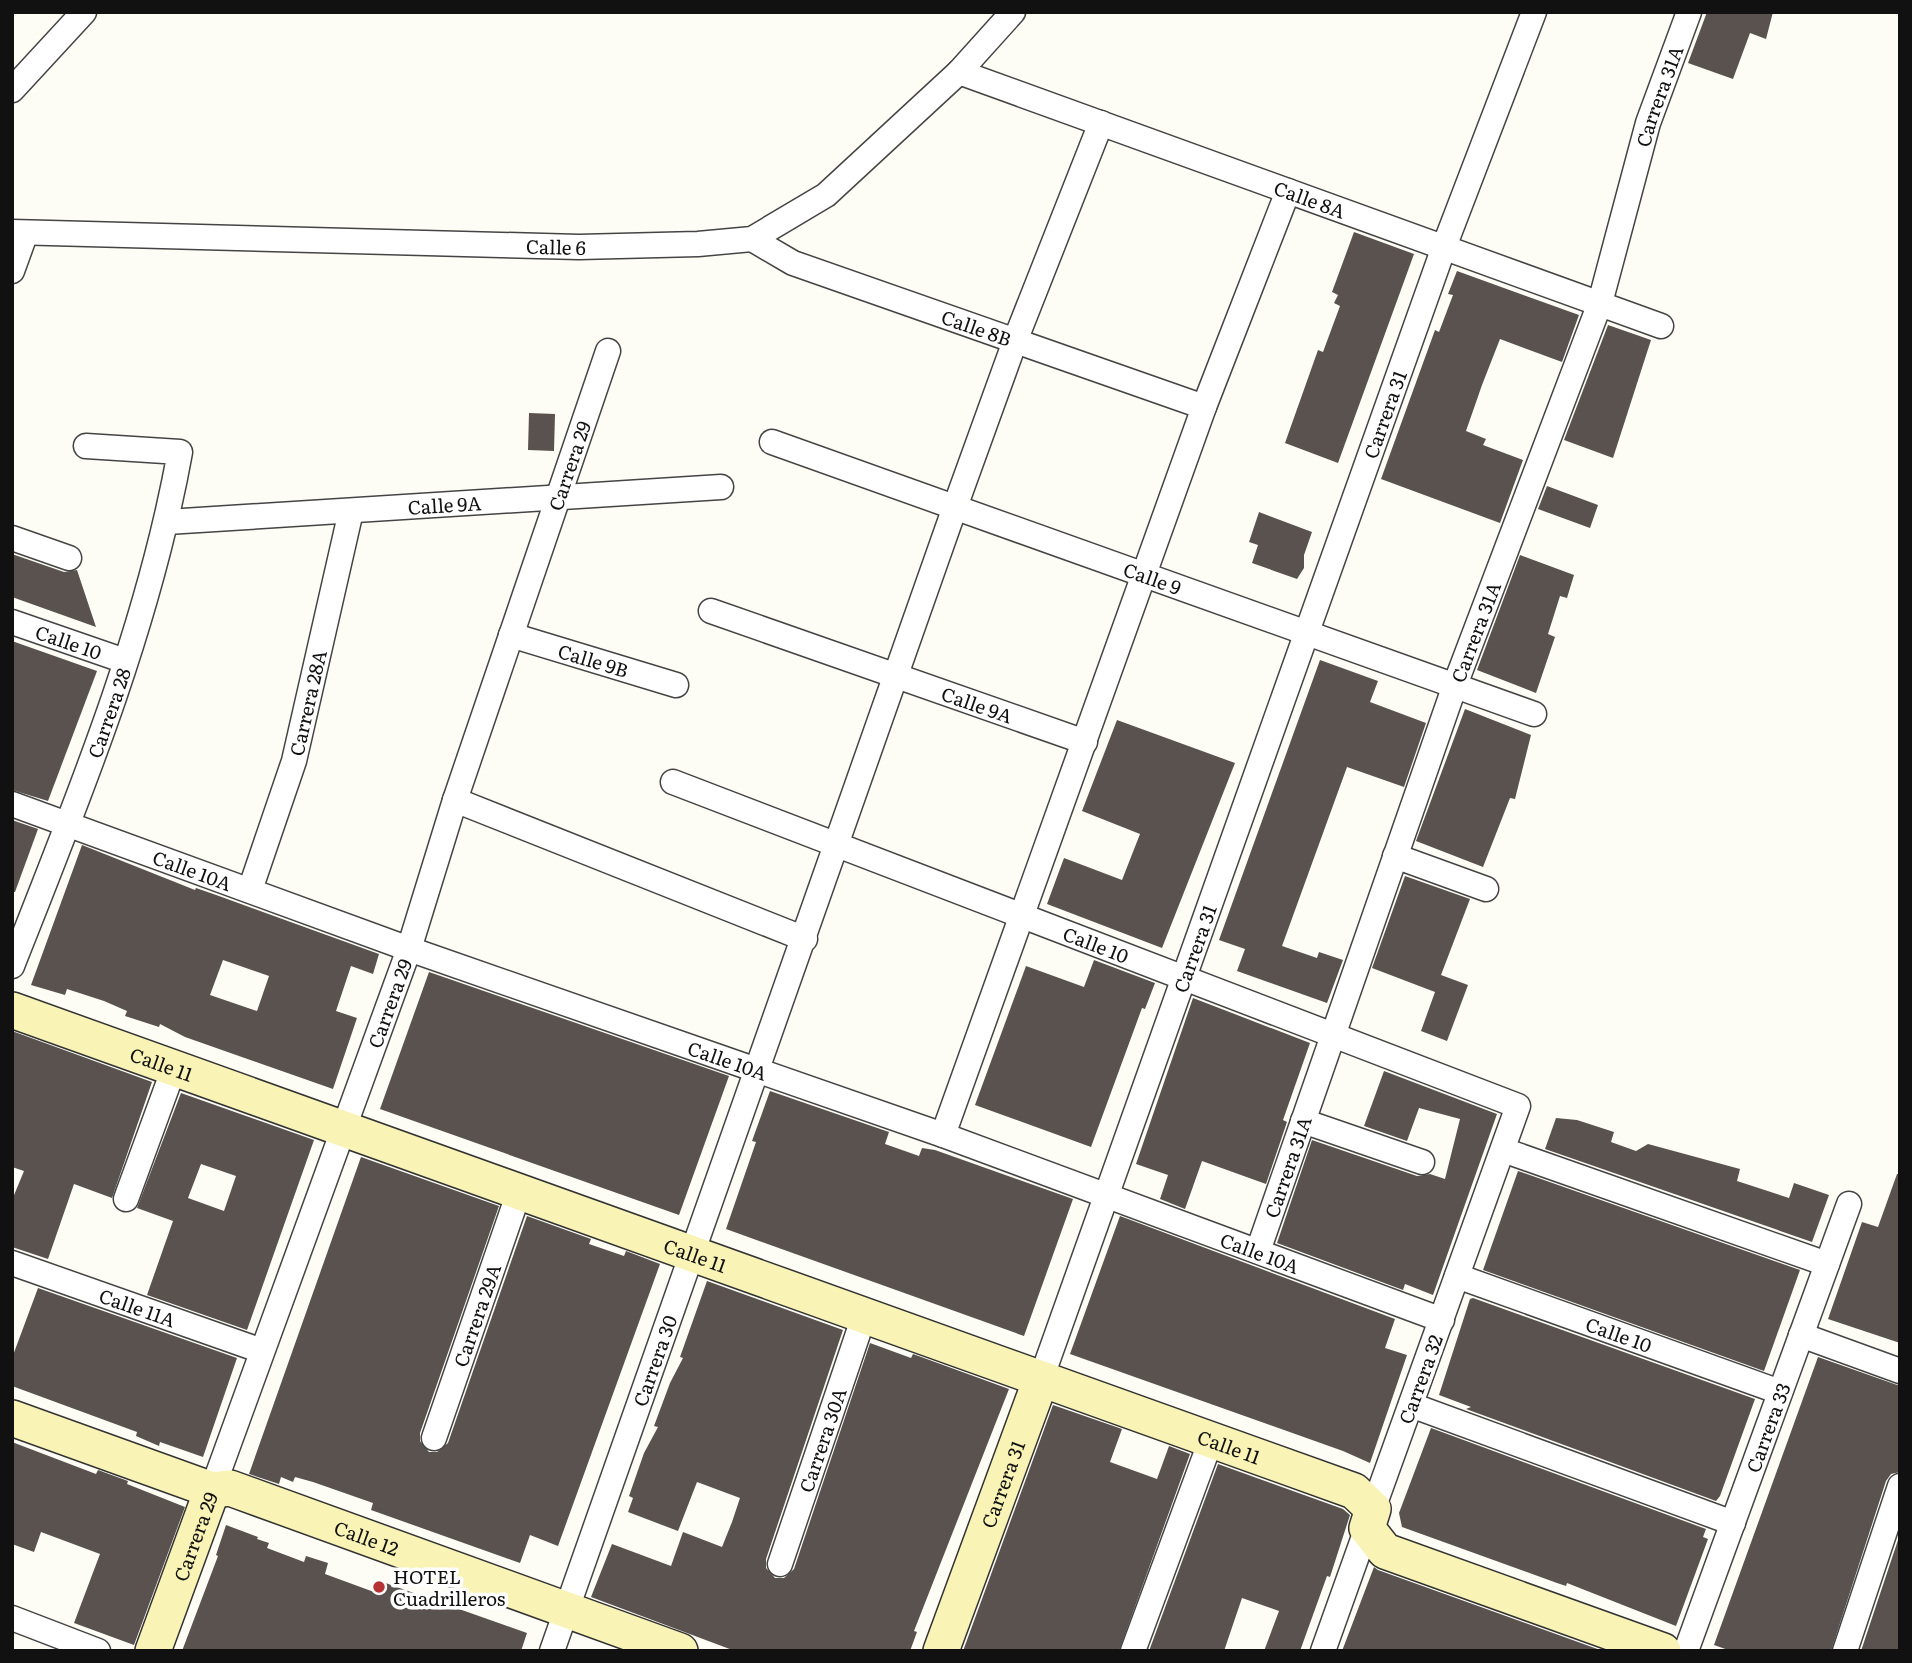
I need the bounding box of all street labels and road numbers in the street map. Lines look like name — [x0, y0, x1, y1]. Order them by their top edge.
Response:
street label: Carrera 31A — [1628, 42, 1689, 150]
street label: Calle 8A — [1270, 173, 1349, 225]
street label: Calle 6 — [526, 232, 586, 261]
street label: Calle 8B — [938, 302, 1015, 353]
street label: Carrera 31 — [1356, 366, 1413, 462]
street label: Carrera 29 — [541, 417, 597, 514]
street label: Calle 9A — [407, 488, 482, 521]
street label: Calle 9 — [1120, 555, 1185, 601]
street label: Carrera 31A — [1443, 578, 1507, 686]
street label: Calle 10 — [32, 617, 106, 666]
street label: Calle 9B — [555, 636, 632, 684]
street label: Carrera 28A — [282, 647, 333, 758]
street label: Carrera 28 — [80, 664, 137, 762]
street label: Calle 9A — [938, 679, 1016, 730]
street label: Calle 10A — [149, 843, 236, 897]
street label: Carrera 31 — [1166, 900, 1223, 996]
street label: Calle 10 — [1059, 919, 1133, 969]
street label: Carrera 29 — [360, 955, 418, 1052]
street label: Calle 10A — [684, 1033, 771, 1087]
street label: Calle 11 — [126, 1039, 197, 1088]
street label: Carrera 31A — [1257, 1112, 1318, 1221]
street label: Calle 10A — [1216, 1225, 1303, 1280]
street label: Calle 11 — [660, 1231, 731, 1279]
street label: Carrera 29A — [446, 1260, 507, 1370]
street label: Calle 11A — [96, 1281, 179, 1333]
street label: Calle 10 — [1582, 1309, 1656, 1359]
street label: Carrera 30 — [625, 1311, 683, 1410]
street label: Carrera 32 — [1391, 1331, 1449, 1427]
street label: Carrera 33 — [1738, 1379, 1797, 1476]
street label: Carrera 30A — [791, 1384, 853, 1496]
street label: Calle 11 — [1194, 1422, 1265, 1471]
street label: Carrera 31 — [973, 1436, 1031, 1532]
street label: Carrera 29 — [166, 1488, 224, 1585]
street label: Calle 12 — [330, 1513, 403, 1562]

